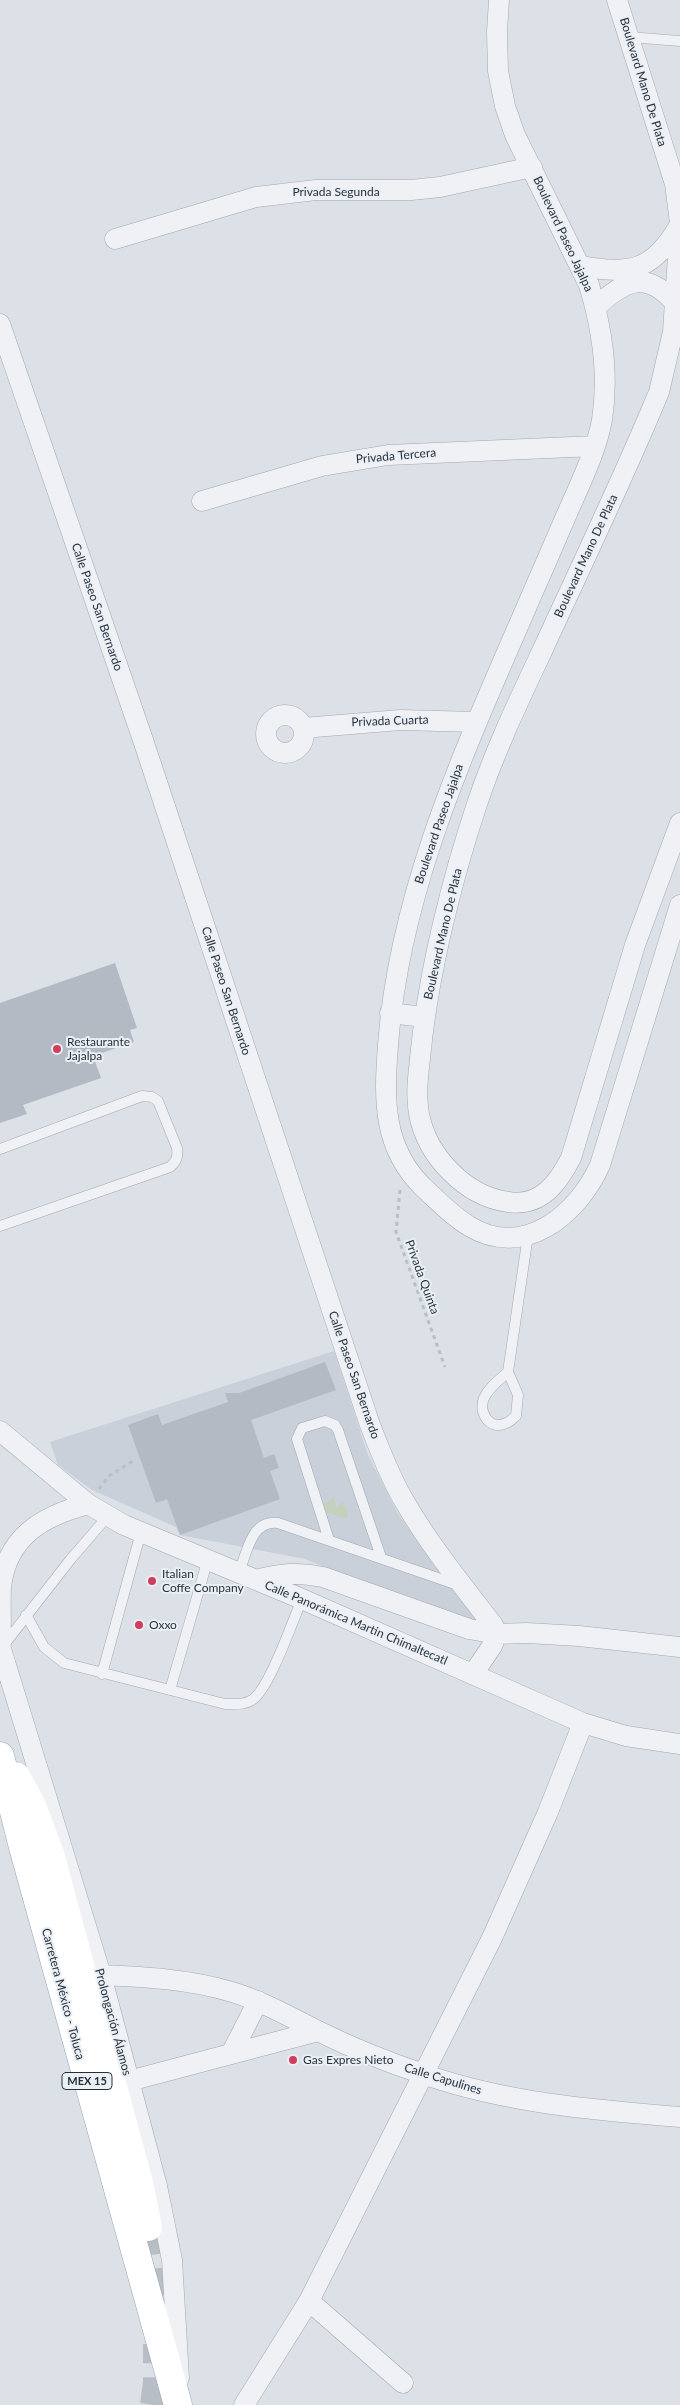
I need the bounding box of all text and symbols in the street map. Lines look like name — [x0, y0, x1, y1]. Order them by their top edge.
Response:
street label: Boulevard Mano De Plata — [616, 16, 670, 148]
street label: Boulevard Paseo Jajalpa — [530, 174, 596, 294]
street label: Privada Segunda — [292, 185, 380, 199]
street label: Privada Tercera — [355, 445, 437, 467]
street label: Boulevard Mano De Plata — [551, 492, 621, 620]
street label: Calle Paseo San Bernardo — [68, 541, 126, 673]
street label: Privada Cuarta — [351, 712, 429, 730]
street label: Boulevard Paseo Jajalpa — [412, 762, 466, 886]
street label: Boulevard Mano De Plata — [421, 867, 465, 1001]
street label: Calle Paseo San Bernardo — [198, 925, 254, 1057]
place label: Restaurante Jajalpa — [67, 1035, 130, 1063]
marker: Restaurante Jajalpa — [51, 1043, 63, 1055]
street label: Privada Quinta — [402, 1238, 442, 1316]
street label: Calle Paseo San Bernardo — [325, 1309, 383, 1441]
place label: Italian Coffe Company — [162, 1567, 244, 1595]
marker: Italian Coffe Company — [146, 1575, 158, 1587]
street label: Calle Panorámica Martin Chimaltecatl — [262, 1578, 450, 1668]
place label: Oxxo — [149, 1618, 177, 1632]
marker: Oxxo — [133, 1619, 145, 1631]
street label: Carretera México - Toluca — [39, 1927, 87, 2061]
street label: Prolongación Álamos — [92, 1967, 134, 2077]
place label: Gas Expres Nieto — [303, 2053, 394, 2067]
marker: Gas Expres Nieto — [287, 2054, 299, 2066]
street label: Calle Capulines — [402, 2060, 484, 2098]
road number: MEX 15 — [62, 2072, 112, 2090]

